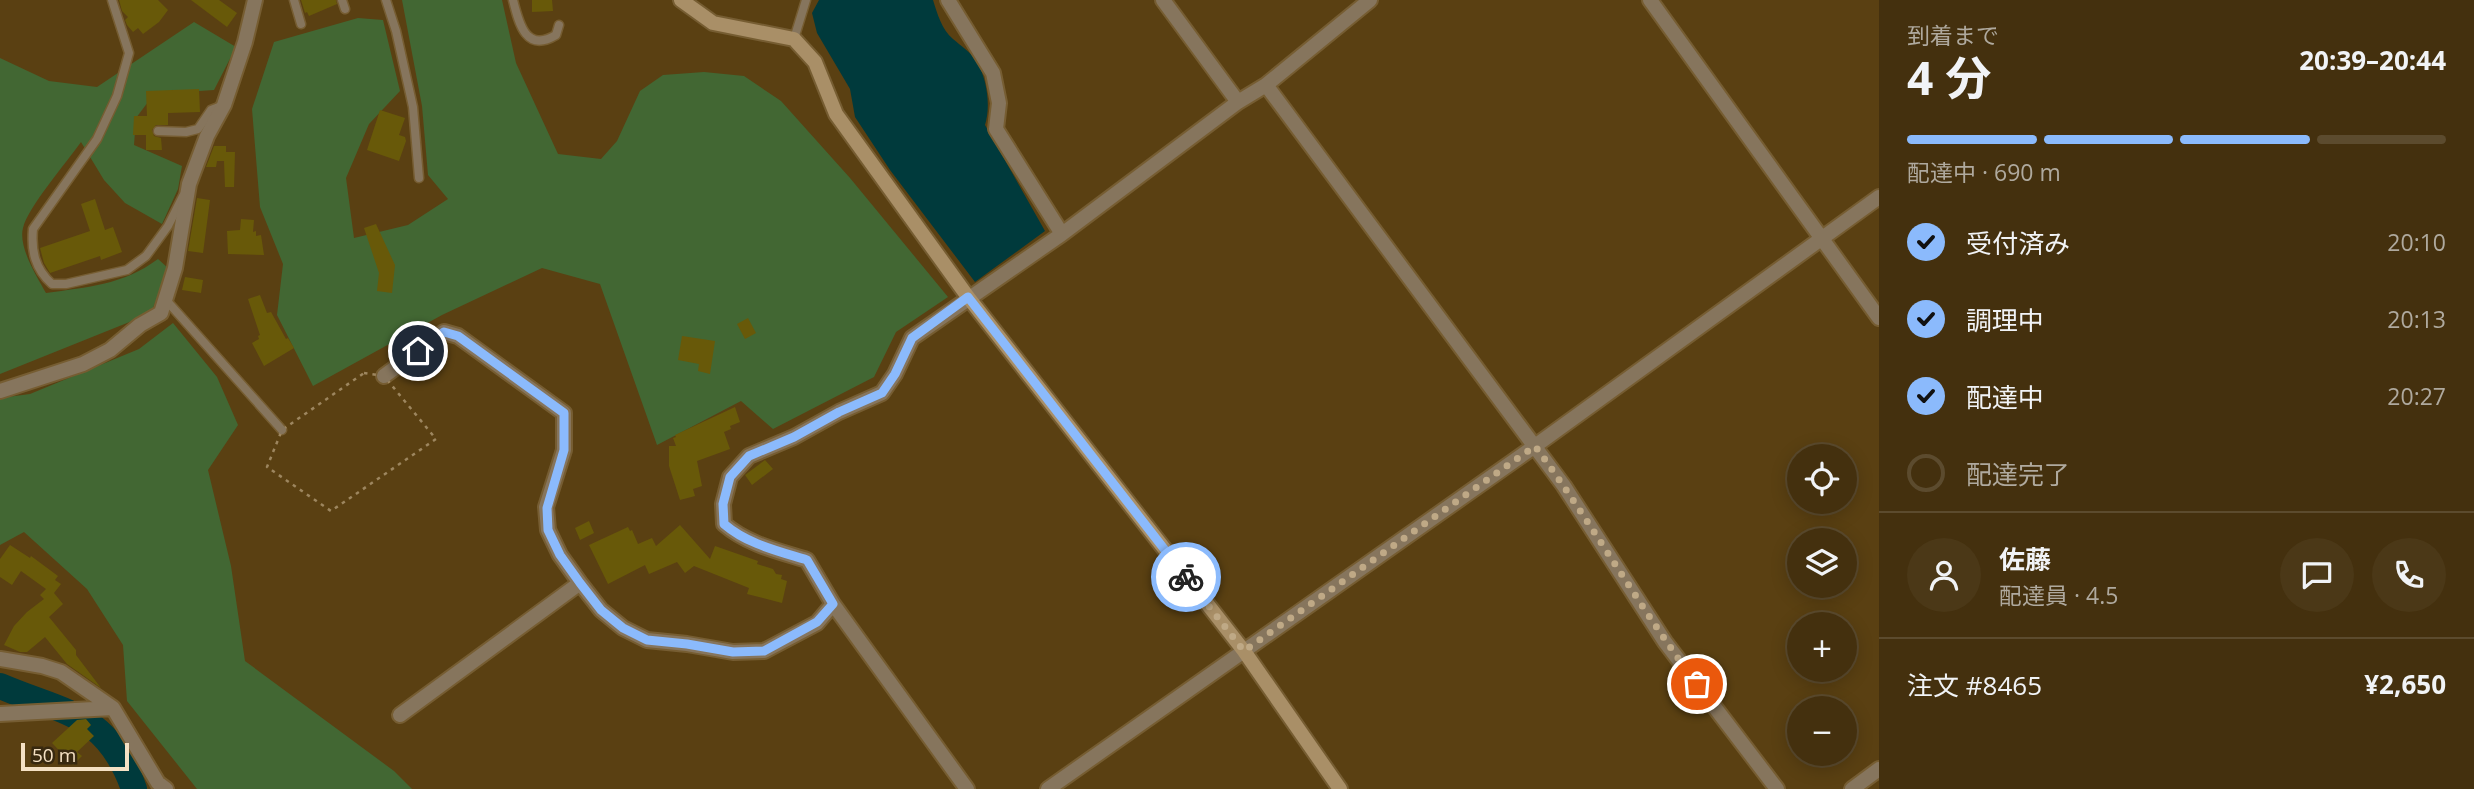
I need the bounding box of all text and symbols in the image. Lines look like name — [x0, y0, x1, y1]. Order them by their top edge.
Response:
text: 到着まで — [1907, 19, 1999, 51]
text: 20:39–20:44 — [2299, 42, 2446, 78]
text: 4 分 — [1907, 46, 1991, 108]
text: 配達中 · 690 m — [1907, 156, 2061, 188]
icon: check — [1907, 223, 1945, 261]
text: 受付済み — [1966, 225, 2070, 261]
text: 20:10 — [2387, 226, 2446, 258]
icon: check — [1907, 300, 1945, 338]
text: 調理中 — [1966, 302, 2044, 338]
text: 20:13 — [2387, 303, 2446, 335]
pin — [388, 321, 448, 381]
icon: home — [399, 332, 437, 370]
icon: check — [1907, 377, 1945, 415]
text: 配達中 — [1966, 379, 2044, 415]
text: 20:27 — [2387, 380, 2446, 412]
map controls — [1787, 444, 1857, 766]
button: locate — [1787, 444, 1857, 514]
text: 配達完了 — [1966, 456, 2070, 492]
button: layers — [1787, 528, 1857, 598]
button: person — [1907, 538, 1981, 612]
button: chat — [2280, 538, 2354, 612]
button: phone — [2372, 538, 2446, 612]
text: 佐藤 — [1999, 541, 2051, 577]
courier — [1151, 542, 1221, 612]
icon: bike — [1167, 558, 1205, 596]
text: 配達員 · 4.5 — [1999, 579, 2118, 611]
button: + — [1787, 612, 1857, 682]
pin — [1667, 654, 1727, 714]
icon: bag — [1678, 665, 1716, 703]
text: ¥2,650 — [2364, 666, 2446, 702]
text: 注文 #8465 — [1907, 667, 2042, 703]
button: − — [1787, 696, 1857, 766]
scale bar — [21, 740, 130, 772]
text: 50 m — [32, 742, 76, 768]

